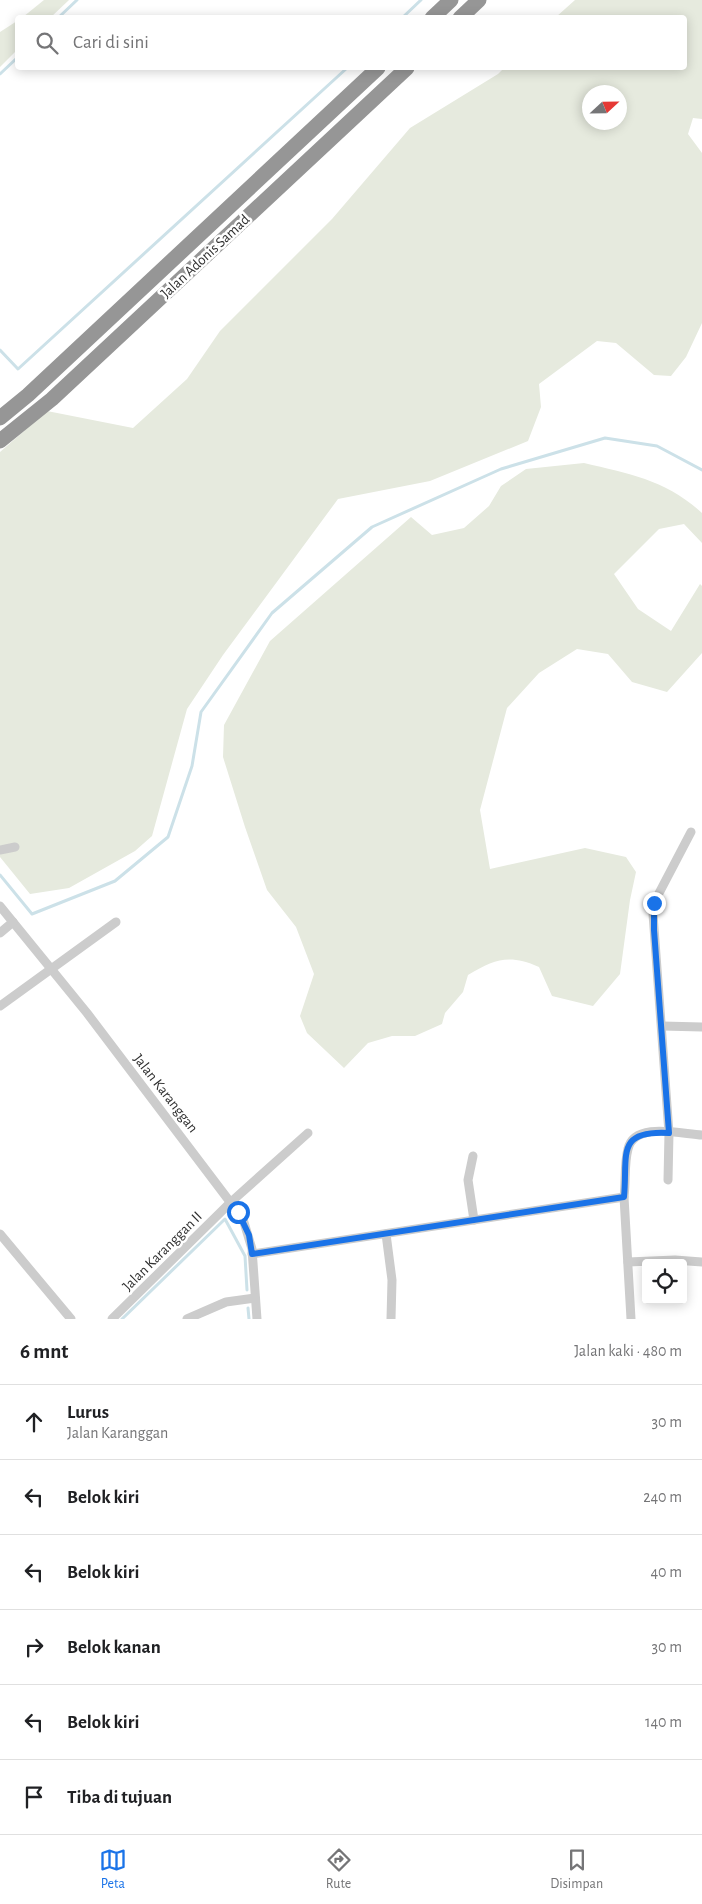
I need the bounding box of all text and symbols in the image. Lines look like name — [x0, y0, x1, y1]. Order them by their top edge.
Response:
search box — [15, 15, 687, 70]
icon: search — [33, 29, 61, 57]
text: Cari di sini — [73, 33, 149, 52]
north arrow — [582, 85, 627, 130]
street label: Jalan Adonis Samad — [158, 212, 253, 301]
route end — [643, 892, 666, 915]
street label: Jalan Karanggan — [130, 1051, 201, 1135]
route start — [227, 1201, 250, 1224]
street label: Jalan Karanggan II — [120, 1209, 205, 1294]
map controls — [642, 1259, 687, 1304]
button: locate — [642, 1259, 687, 1304]
text: 6 mnt — [20, 1341, 68, 1362]
text: Jalan kaki · 480 m — [574, 1343, 682, 1359]
text: Lurus — [67, 1403, 109, 1422]
icon: ahead — [20, 1408, 48, 1436]
text: 30 m — [652, 1414, 682, 1430]
text: Jalan Karanggan — [67, 1425, 168, 1441]
icon: left — [20, 1483, 48, 1511]
text: Belok kiri — [67, 1488, 139, 1507]
text: 240 m — [643, 1489, 682, 1505]
icon: left — [20, 1558, 48, 1586]
text: Belok kiri — [67, 1563, 139, 1582]
text: 40 m — [650, 1564, 682, 1580]
icon: right — [20, 1633, 48, 1661]
text: Belok kanan — [67, 1638, 161, 1657]
text: 30 m — [652, 1639, 682, 1655]
icon: left — [20, 1708, 48, 1736]
text: Belok kiri — [67, 1713, 139, 1732]
text: 140 m — [645, 1714, 682, 1730]
icon: arrive — [20, 1783, 48, 1811]
text: Tiba di tujuan — [67, 1788, 172, 1807]
tab: Peta — [99, 1846, 127, 1893]
tab: Rute — [325, 1846, 353, 1893]
tab: Disimpan — [550, 1846, 603, 1893]

